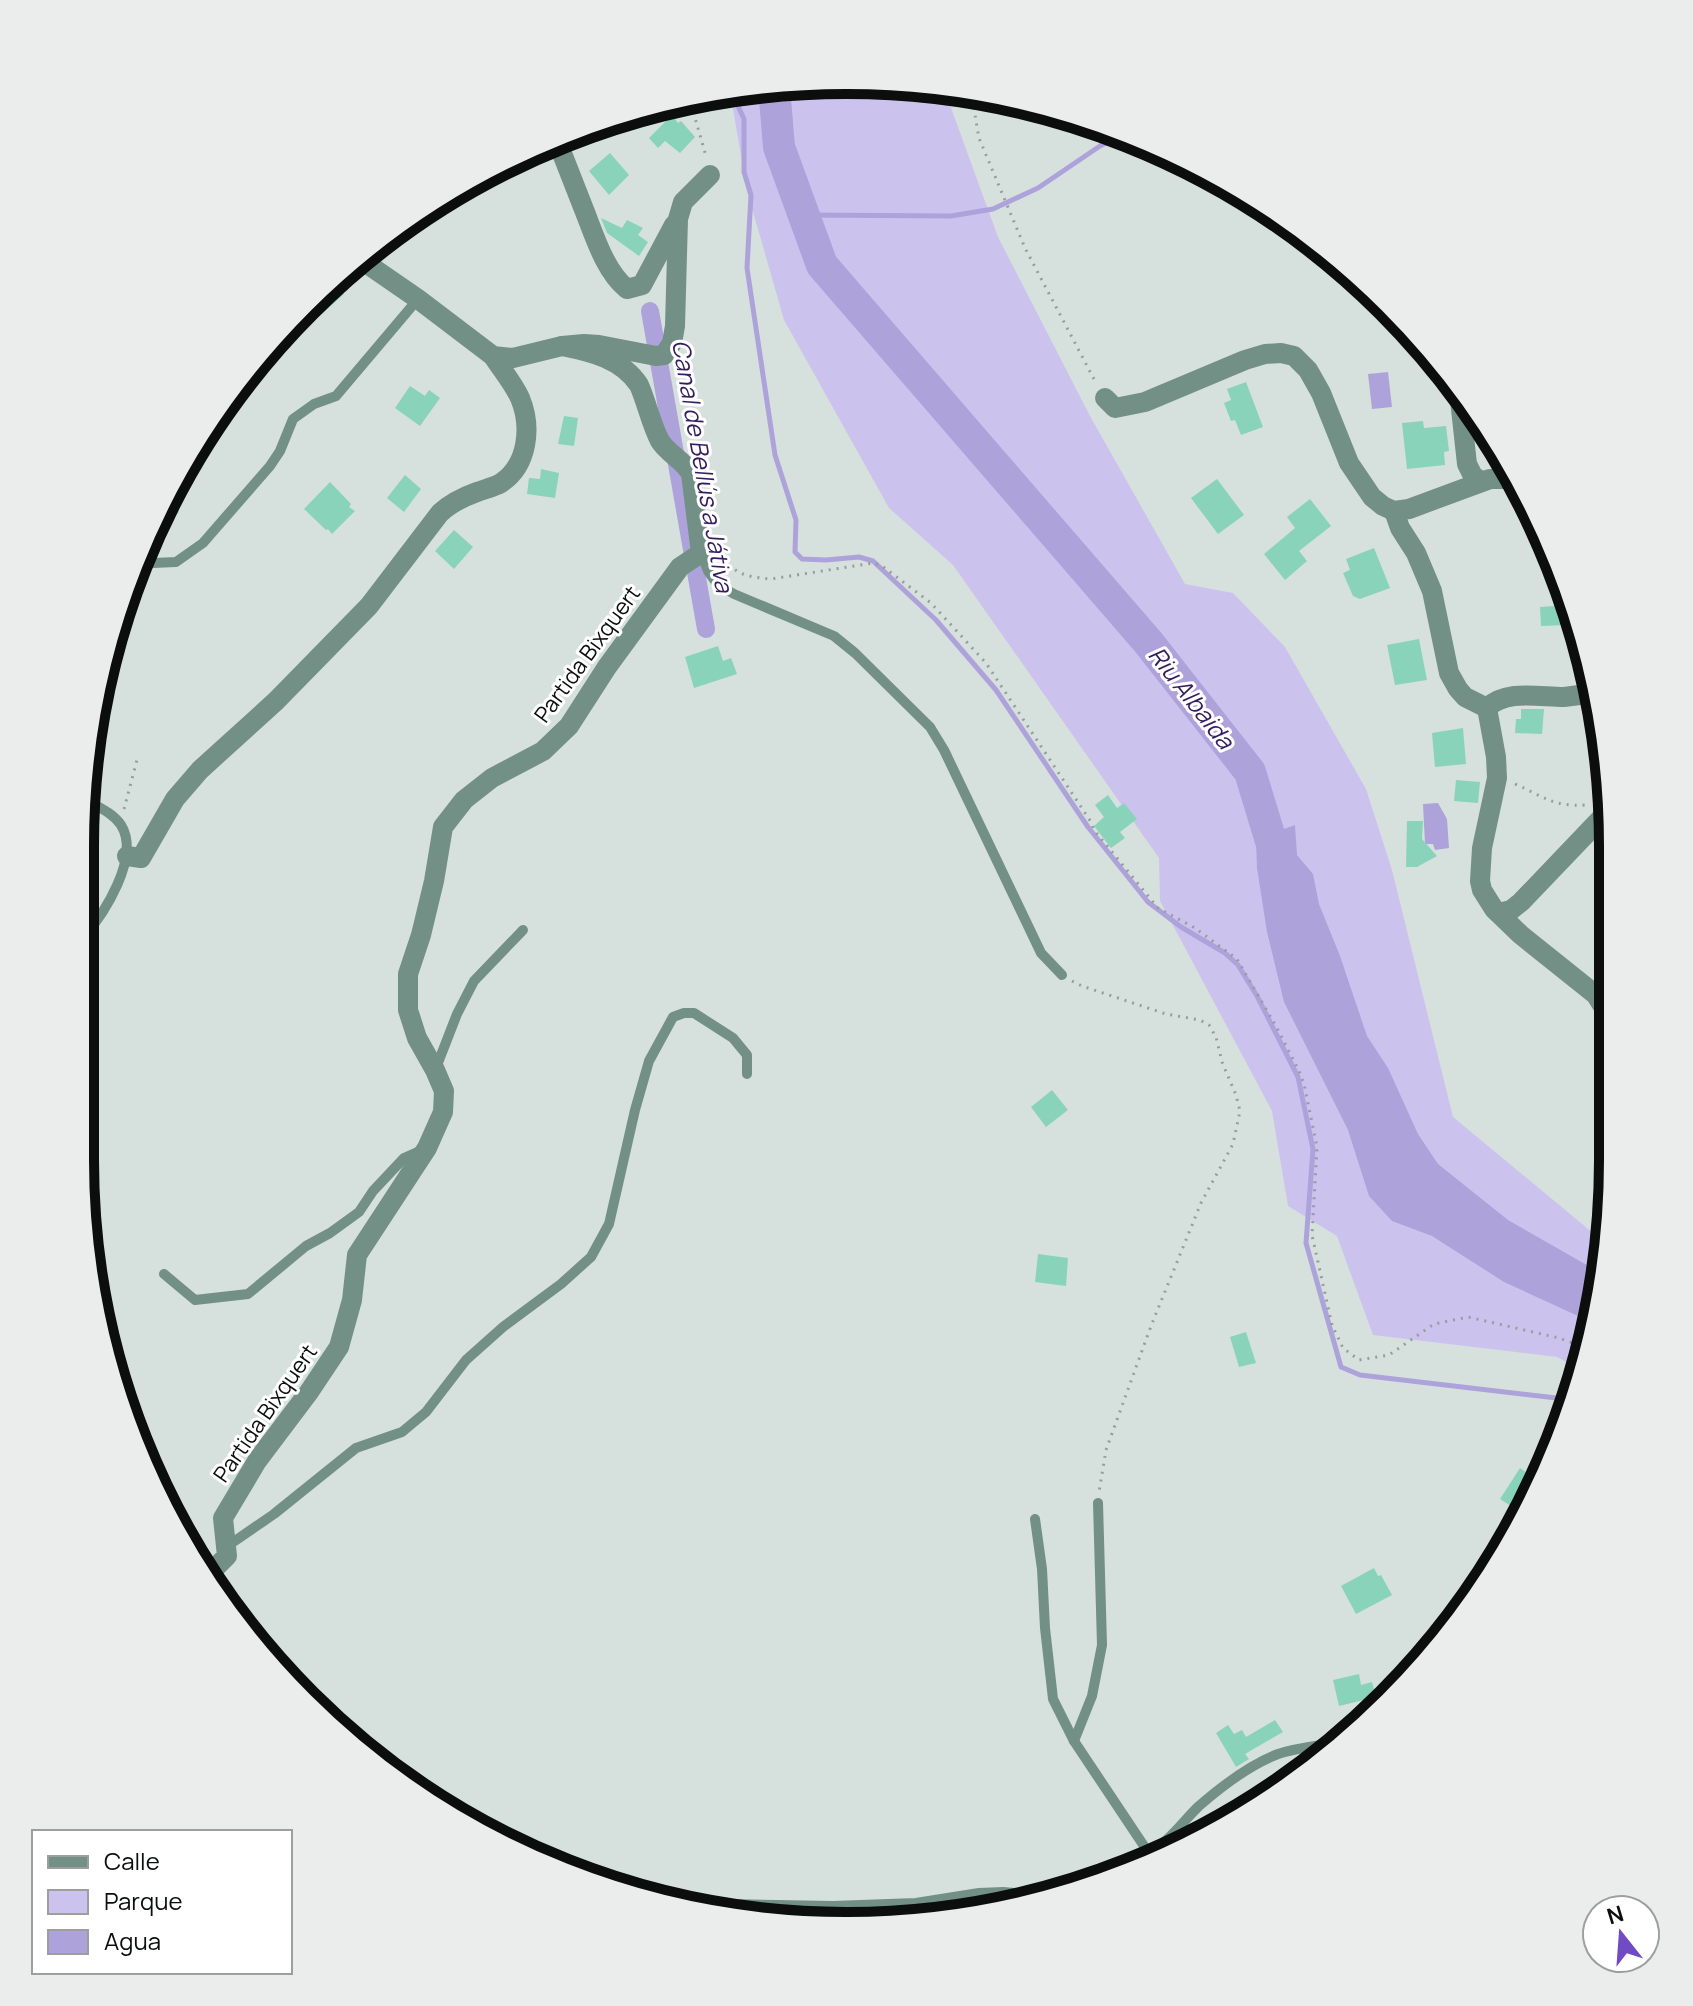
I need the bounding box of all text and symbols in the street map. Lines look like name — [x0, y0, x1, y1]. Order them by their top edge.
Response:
water label: Canal de Bellús a Játiva — [665, 337, 742, 596]
street label: Partida Bixquert — [527, 579, 647, 728]
water label: Riu Albaida — [1142, 639, 1244, 756]
street label: Partida Bixquert — [206, 1338, 324, 1488]
legend — [32, 1830, 292, 1974]
text: Calle — [104, 1844, 160, 1877]
text: Parque — [104, 1884, 182, 1917]
north arrow — [1581, 1894, 1661, 1974]
text: N — [1603, 1898, 1627, 1932]
text: Agua — [104, 1924, 161, 1957]

